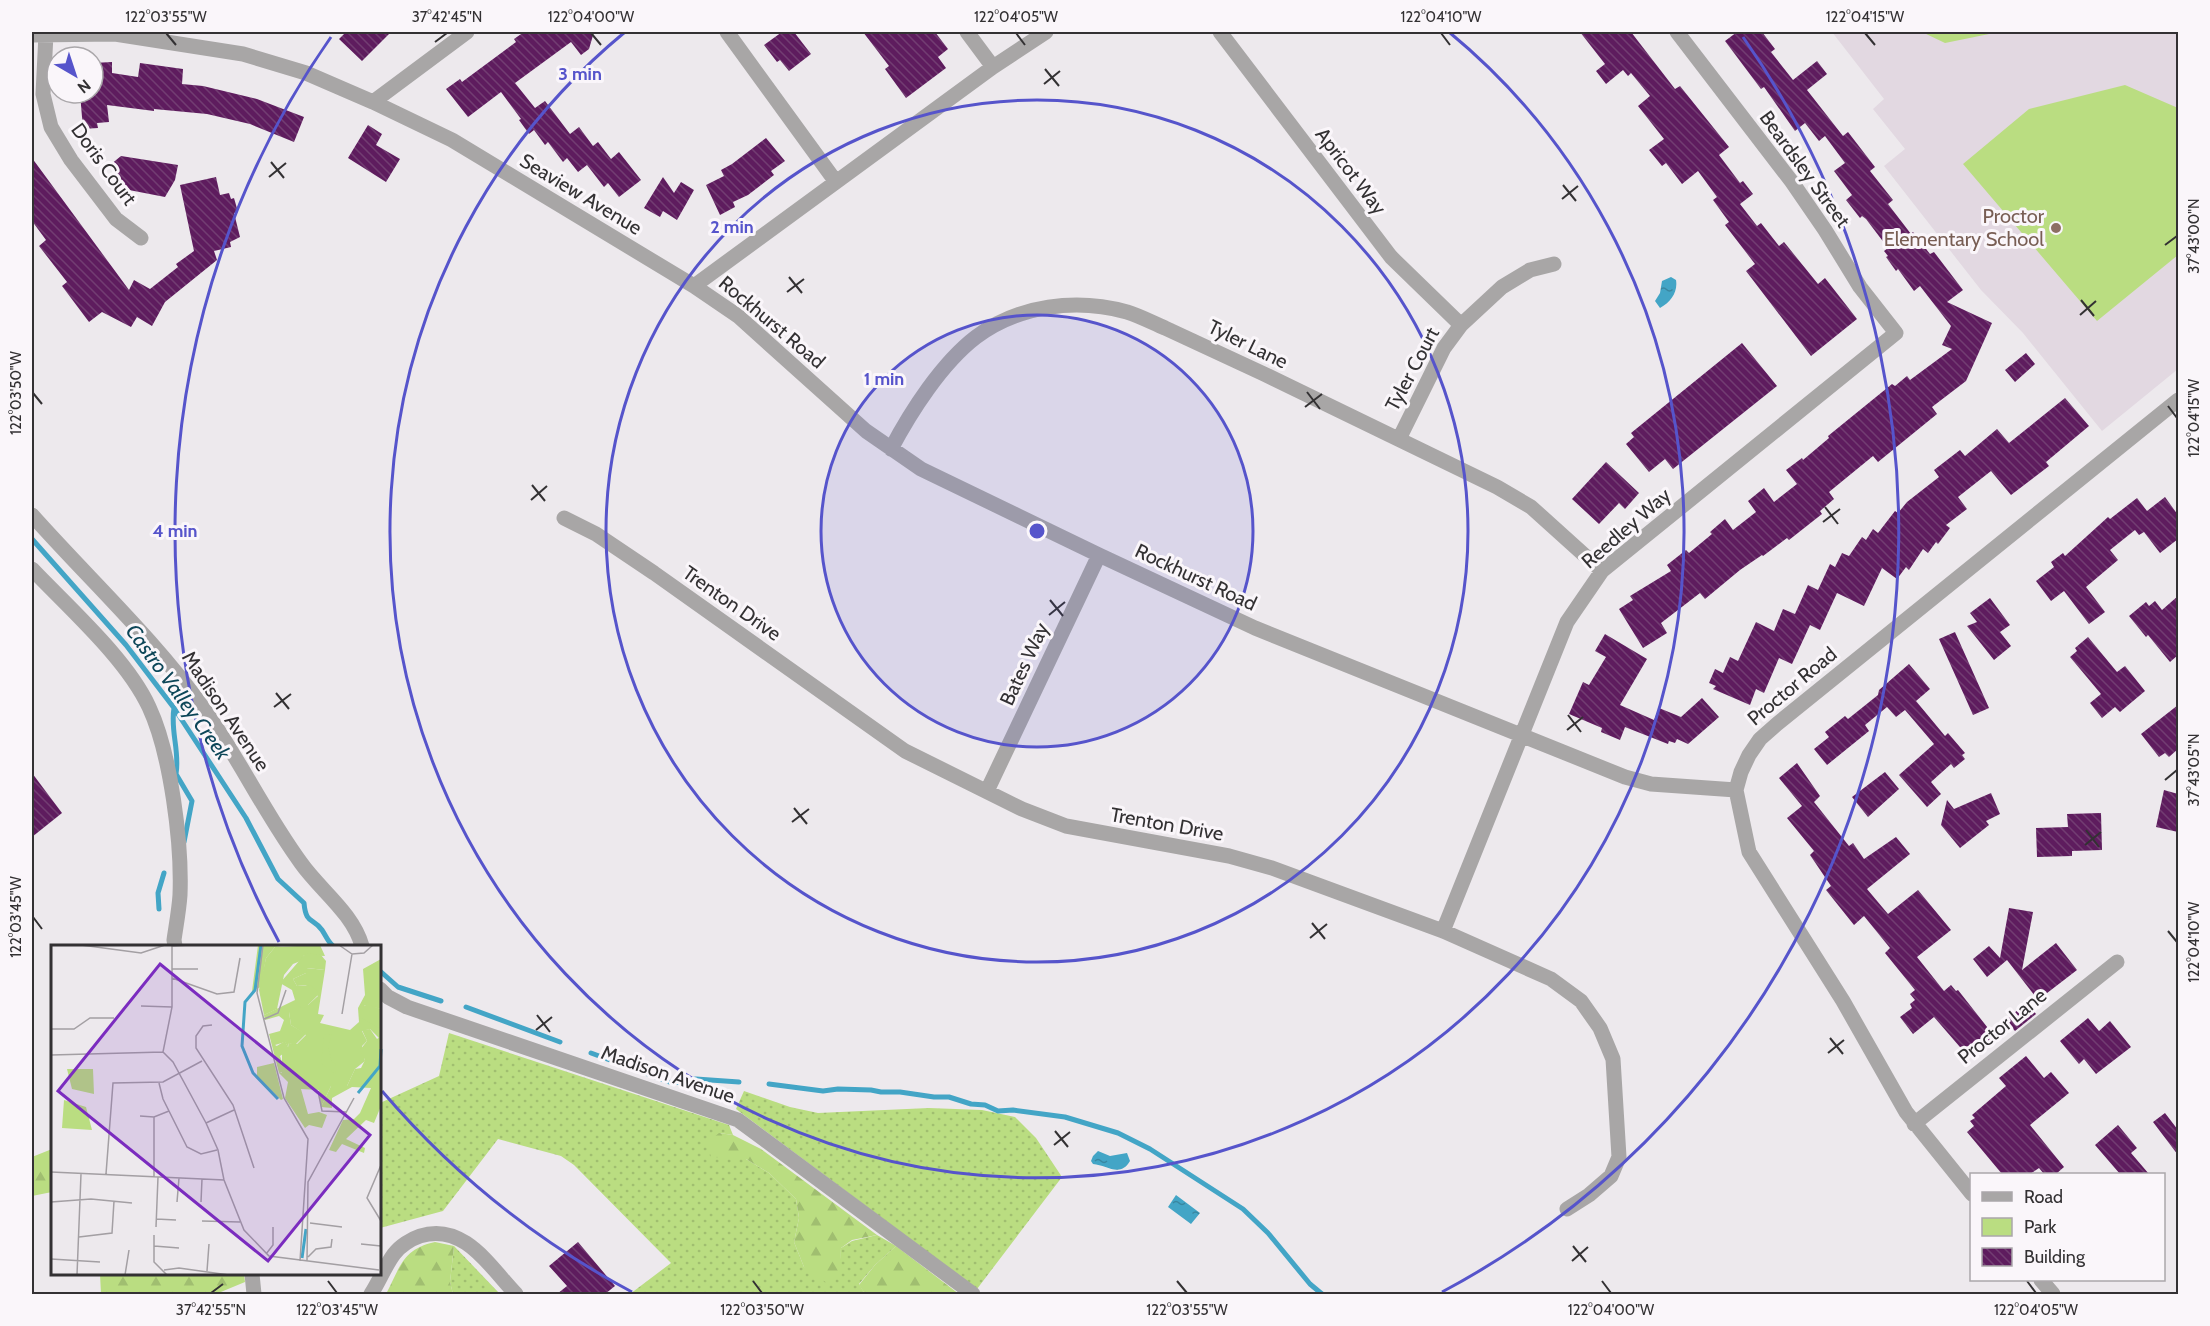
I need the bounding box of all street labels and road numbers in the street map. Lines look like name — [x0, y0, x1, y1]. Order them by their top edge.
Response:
street label: Beardsley Street — [1755, 106, 1855, 232]
street label: Doris Court — [66, 118, 142, 210]
street label: Apricot Way — [1311, 123, 1391, 219]
street label: Seaview Avenue — [516, 148, 646, 240]
street label: Rockhurst Road — [714, 271, 830, 373]
street label: Tyler Lane — [1204, 314, 1292, 374]
street label: Tyler Court — [1380, 323, 1444, 415]
street label: Reedley Way — [1577, 483, 1675, 573]
street label: Rockhurst Road — [1131, 538, 1261, 616]
street label: Trenton Drive — [678, 560, 786, 646]
street label: Bates Way — [994, 619, 1054, 709]
street label: Proctor Road — [1742, 642, 1842, 730]
street label: Madison Avenue — [177, 646, 275, 776]
street label: Trenton Drive — [1109, 802, 1225, 846]
street label: Proctor Lane — [1953, 983, 2051, 1069]
street label: Madison Avenue — [598, 1040, 738, 1108]

